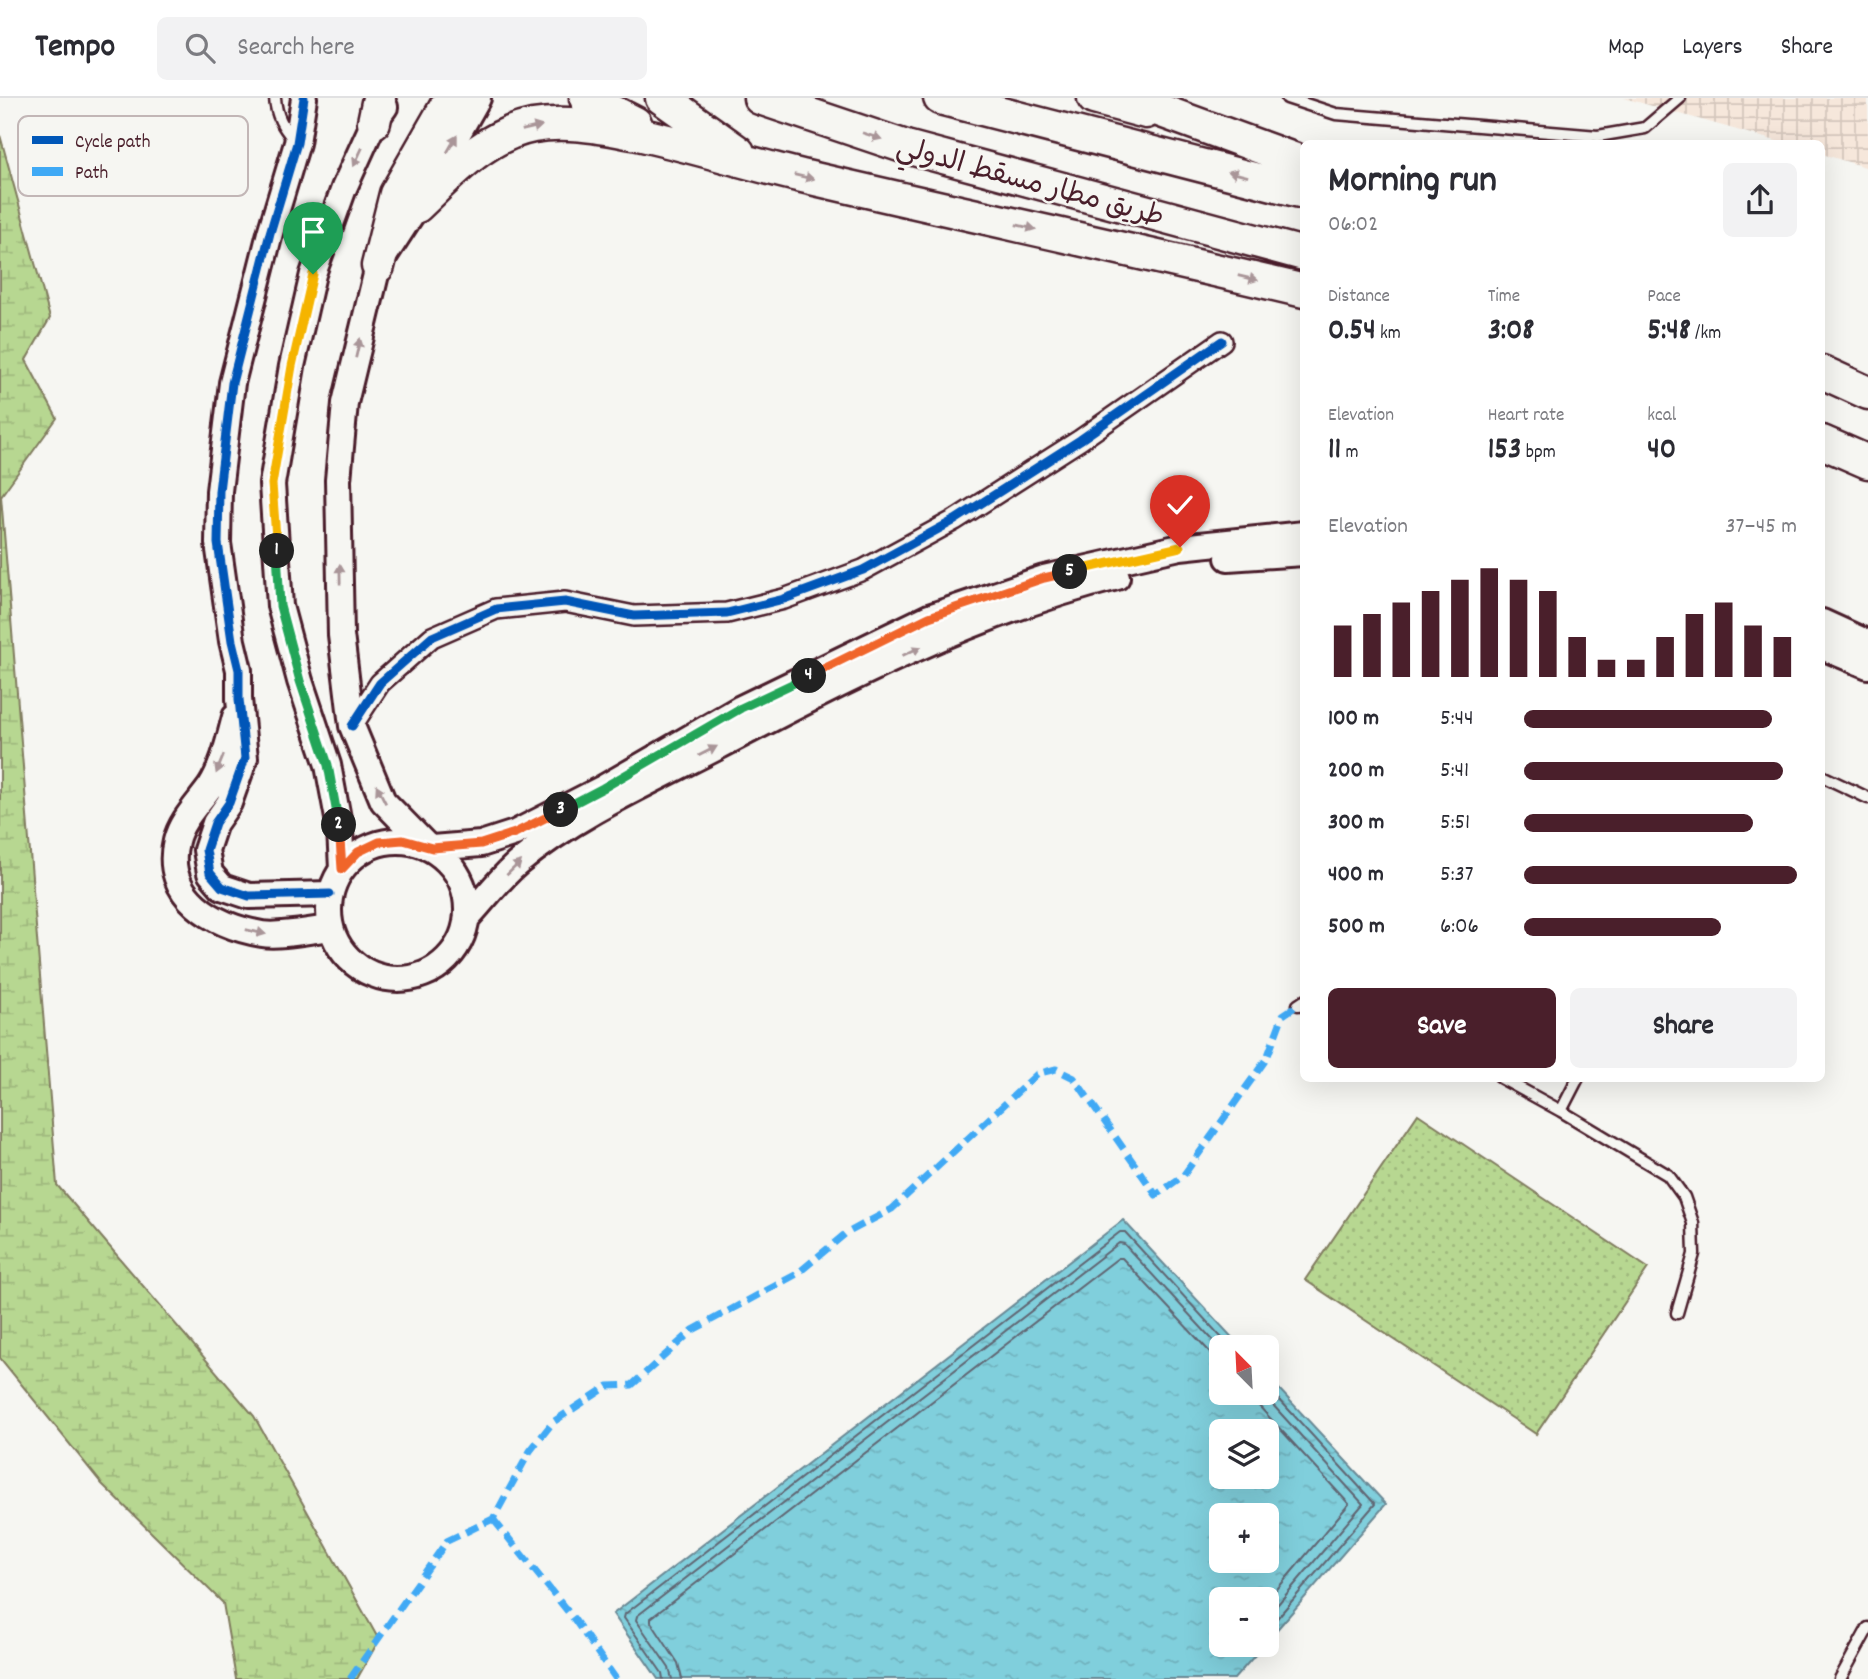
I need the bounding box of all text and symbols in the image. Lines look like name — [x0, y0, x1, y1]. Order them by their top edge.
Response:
search box — [157, 17, 647, 80]
text: Tempo — [35, 25, 115, 72]
icon: search — [181, 29, 219, 67]
text: Search here — [237, 30, 355, 67]
text: Map — [1608, 31, 1644, 65]
text: Layers — [1682, 31, 1743, 65]
text: Share — [1781, 31, 1833, 65]
legend — [18, 116, 248, 196]
one-way arrow — [521, 122, 543, 133]
text: Cycle path — [75, 130, 150, 157]
street label: طريق مطار مسقط الدولي — [891, 130, 1168, 240]
one-way arrow — [861, 131, 882, 141]
one-way arrow — [446, 134, 458, 153]
one-way arrow — [352, 147, 364, 167]
text: Morning run — [1328, 155, 1497, 210]
text: Path — [75, 161, 108, 188]
button: share — [1723, 163, 1797, 237]
one-way arrow — [1227, 168, 1249, 179]
one-way arrow — [793, 171, 815, 182]
pin — [283, 202, 343, 274]
text: 06:02 — [1328, 209, 1378, 242]
icon: arrive — [294, 213, 332, 251]
one-way arrow — [1015, 222, 1037, 233]
one-way arrow — [1237, 273, 1259, 284]
text: Distance — [1328, 284, 1390, 311]
text: Time — [1488, 284, 1520, 311]
text: Pace — [1647, 284, 1681, 311]
text: 0.54 — [1328, 311, 1376, 354]
text: 3:08 — [1488, 311, 1534, 354]
text: 5:48 — [1647, 311, 1691, 354]
text: km — [1376, 321, 1401, 348]
text: /km — [1691, 321, 1721, 348]
one-way arrow — [353, 337, 364, 359]
text: Elevation — [1328, 403, 1394, 430]
text: Heart rate — [1488, 403, 1564, 430]
text: kcal — [1647, 403, 1676, 430]
text: 11 — [1328, 430, 1341, 473]
text: 153 — [1488, 430, 1521, 473]
text: 40 — [1647, 430, 1676, 473]
text: m — [1341, 440, 1359, 467]
text: bpm — [1521, 440, 1556, 467]
pin — [1150, 475, 1210, 547]
icon: check — [1161, 486, 1199, 524]
text: Elevation — [1328, 511, 1408, 544]
text: 37–45 m — [1725, 511, 1797, 544]
pin: 1 — [260, 533, 294, 568]
text: 1 — [274, 537, 279, 564]
pin: 5 — [1052, 554, 1088, 589]
text: 5 — [1065, 558, 1074, 585]
one-way arrow — [334, 562, 346, 584]
one-way arrow — [902, 645, 922, 657]
pin: 4 — [792, 658, 826, 694]
text: 4 — [805, 662, 812, 689]
text: 100 m — [1328, 703, 1379, 736]
text: 5:44 — [1440, 703, 1474, 736]
one-way arrow — [698, 746, 718, 757]
one-way arrow — [214, 754, 225, 775]
text: 200 m — [1328, 755, 1384, 788]
text: 5:41 — [1440, 755, 1469, 788]
one-way arrow — [376, 784, 387, 804]
pin: 3 — [544, 792, 578, 828]
text: 3 — [556, 796, 565, 823]
text: 300 m — [1328, 807, 1384, 840]
text: 5:51 — [1440, 807, 1470, 840]
pin: 2 — [322, 808, 356, 842]
text: 2 — [334, 811, 343, 838]
text: 400 m — [1328, 859, 1384, 892]
text: 5:37 — [1440, 859, 1474, 892]
one-way arrow — [505, 861, 522, 877]
text: 500 m — [1328, 911, 1385, 944]
text: 6:06 — [1440, 911, 1479, 944]
one-way arrow — [245, 926, 267, 937]
button: Save — [1328, 988, 1556, 1068]
button: Share — [1570, 988, 1797, 1068]
north arrow — [1209, 1335, 1279, 1405]
map controls — [1209, 1335, 1279, 1657]
button: layers — [1209, 1419, 1279, 1489]
button: + — [1209, 1503, 1279, 1573]
button: − — [1209, 1587, 1279, 1657]

